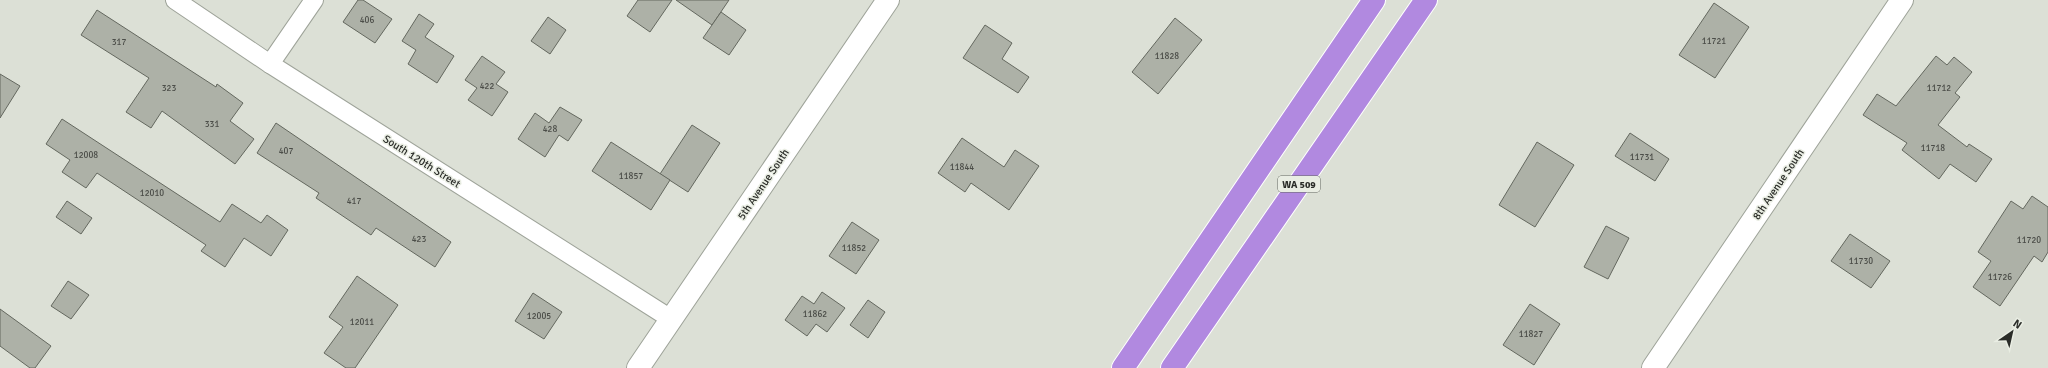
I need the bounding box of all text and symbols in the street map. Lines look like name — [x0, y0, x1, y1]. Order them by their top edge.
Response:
house number: 406 — [360, 15, 374, 26]
house number: 11721 — [1702, 36, 1726, 47]
house number: 317 — [112, 37, 126, 48]
house number: 11828 — [1155, 51, 1179, 62]
house number: 422 — [480, 81, 494, 92]
house number: 323 — [162, 83, 176, 94]
house number: 11712 — [1927, 83, 1951, 94]
house number: 331 — [205, 119, 219, 130]
house number: 428 — [543, 124, 557, 135]
street label: South 120th Street — [381, 132, 463, 191]
house number: 11718 — [1921, 143, 1945, 154]
house number: 407 — [279, 146, 293, 157]
street label: 5th Avenue South — [735, 146, 792, 222]
street label: 8th Avenue South — [1750, 146, 1807, 222]
house number: 12008 — [74, 150, 98, 161]
house number: 11731 — [1630, 152, 1654, 163]
house number: 11844 — [950, 162, 974, 173]
house number: 11857 — [619, 171, 643, 182]
road number: WA 509 — [1278, 176, 1320, 192]
house number: 12010 — [140, 188, 164, 199]
house number: 417 — [347, 196, 361, 207]
house number: 423 — [412, 234, 426, 245]
house number: 11720 — [2017, 235, 2041, 246]
house number: 11852 — [842, 243, 866, 254]
house number: 11730 — [1849, 256, 1873, 267]
house number: 11726 — [1988, 272, 2012, 283]
house number: 11862 — [803, 309, 827, 320]
house number: 12005 — [527, 311, 551, 322]
north arrow — [1992, 312, 2032, 352]
house number: 12011 — [350, 317, 374, 328]
text: N — [2011, 317, 2024, 332]
house number: 11827 — [1519, 329, 1543, 340]

